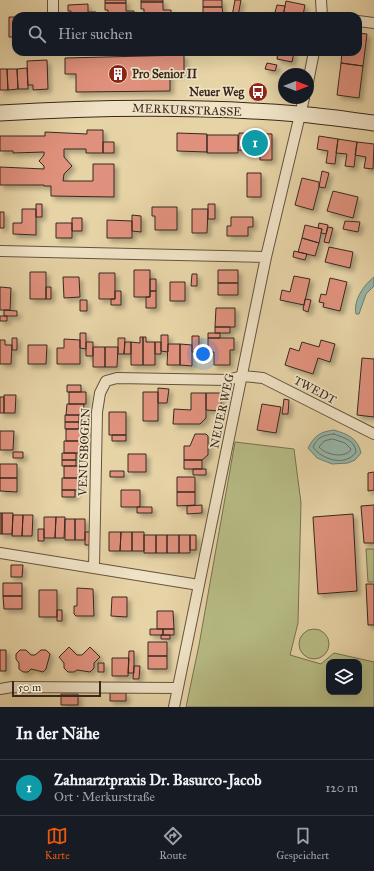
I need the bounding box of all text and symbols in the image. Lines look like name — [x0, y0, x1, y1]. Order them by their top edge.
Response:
search box — [12, 12, 362, 56]
icon: search — [26, 23, 48, 45]
text: Hier suchen — [58, 25, 133, 43]
building icon: Pro Senior II — [107, 63, 129, 85]
place label: Pro Senior II — [132, 67, 198, 81]
north arrow — [278, 68, 314, 104]
bus stop icon: Neuer Weg — [247, 81, 269, 103]
place label: Neuer Weg — [189, 85, 244, 100]
street label: MERKURSTRASSE — [132, 101, 242, 119]
pin: 1 — [242, 128, 268, 158]
your location — [193, 344, 213, 364]
street label: NEUER WEG — [207, 372, 237, 450]
street label: TWEDT — [291, 373, 339, 407]
street label: VENUSBOGEN — [75, 408, 93, 497]
map controls — [326, 659, 362, 695]
button: layers — [326, 659, 362, 695]
scale bar — [12, 679, 101, 698]
text: 50 m — [18, 681, 41, 694]
text: In der Nähe — [16, 723, 100, 744]
text: Zahnarztpraxis Dr. Basurco-Jacob — [54, 771, 262, 789]
text: 1 — [26, 780, 32, 796]
text: 120 m — [325, 780, 358, 796]
text: Ort · Merkurstraße — [54, 789, 155, 805]
tab: Karte — [45, 825, 70, 862]
tab: Route — [159, 825, 187, 862]
tab: Gespeichert — [276, 825, 329, 862]

